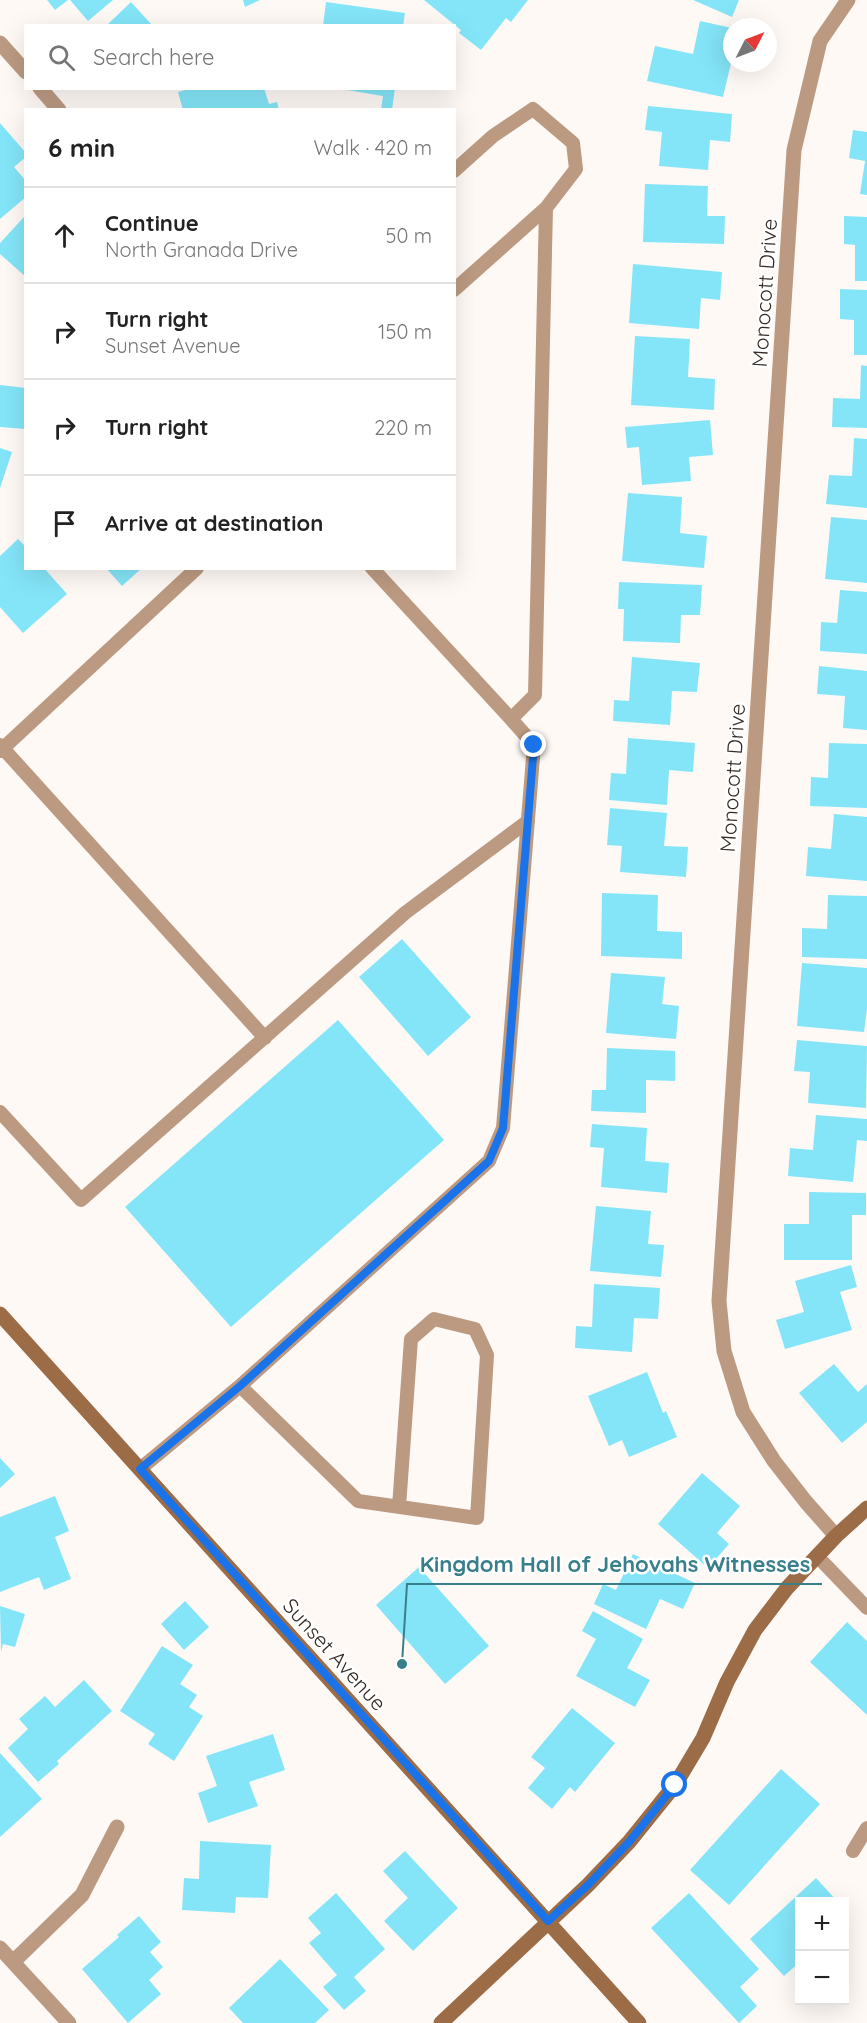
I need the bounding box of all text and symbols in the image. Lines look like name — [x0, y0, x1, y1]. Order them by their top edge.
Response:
north arrow — [723, 18, 777, 72]
search box — [24, 24, 456, 90]
icon: search — [45, 41, 78, 74]
text: Search here — [93, 43, 214, 71]
text: 6 min — [48, 131, 115, 164]
text: Walk · 420 m — [313, 135, 432, 160]
text: Continue — [105, 209, 199, 237]
street label: Monocott Drive — [746, 218, 782, 368]
icon: ahead — [48, 219, 81, 252]
text: 50 m — [386, 223, 432, 248]
text: North Granada Drive — [105, 237, 298, 262]
text: Turn right — [105, 305, 209, 333]
icon: right — [48, 315, 81, 348]
text: 150 m — [378, 319, 432, 344]
text: Sunset Avenue — [105, 333, 241, 358]
icon: right — [48, 411, 81, 444]
text: Turn right — [105, 413, 209, 441]
text: 220 m — [374, 415, 432, 440]
icon: arrive — [48, 507, 81, 540]
text: Arrive at destination — [105, 509, 323, 537]
street label: Monocott Drive — [714, 703, 750, 853]
route end — [520, 731, 546, 757]
callout: Kingdom Hall of Jehovahs Witnesses — [407, 1544, 822, 1584]
text: Kingdom Hall of Jehovahs Witnesses — [420, 1550, 810, 1578]
street label: Sunset Avenue — [278, 1592, 392, 1716]
route start — [661, 1771, 687, 1797]
map controls — [795, 1897, 849, 2005]
button: + — [795, 1897, 849, 1951]
button: − — [795, 1951, 849, 2005]

